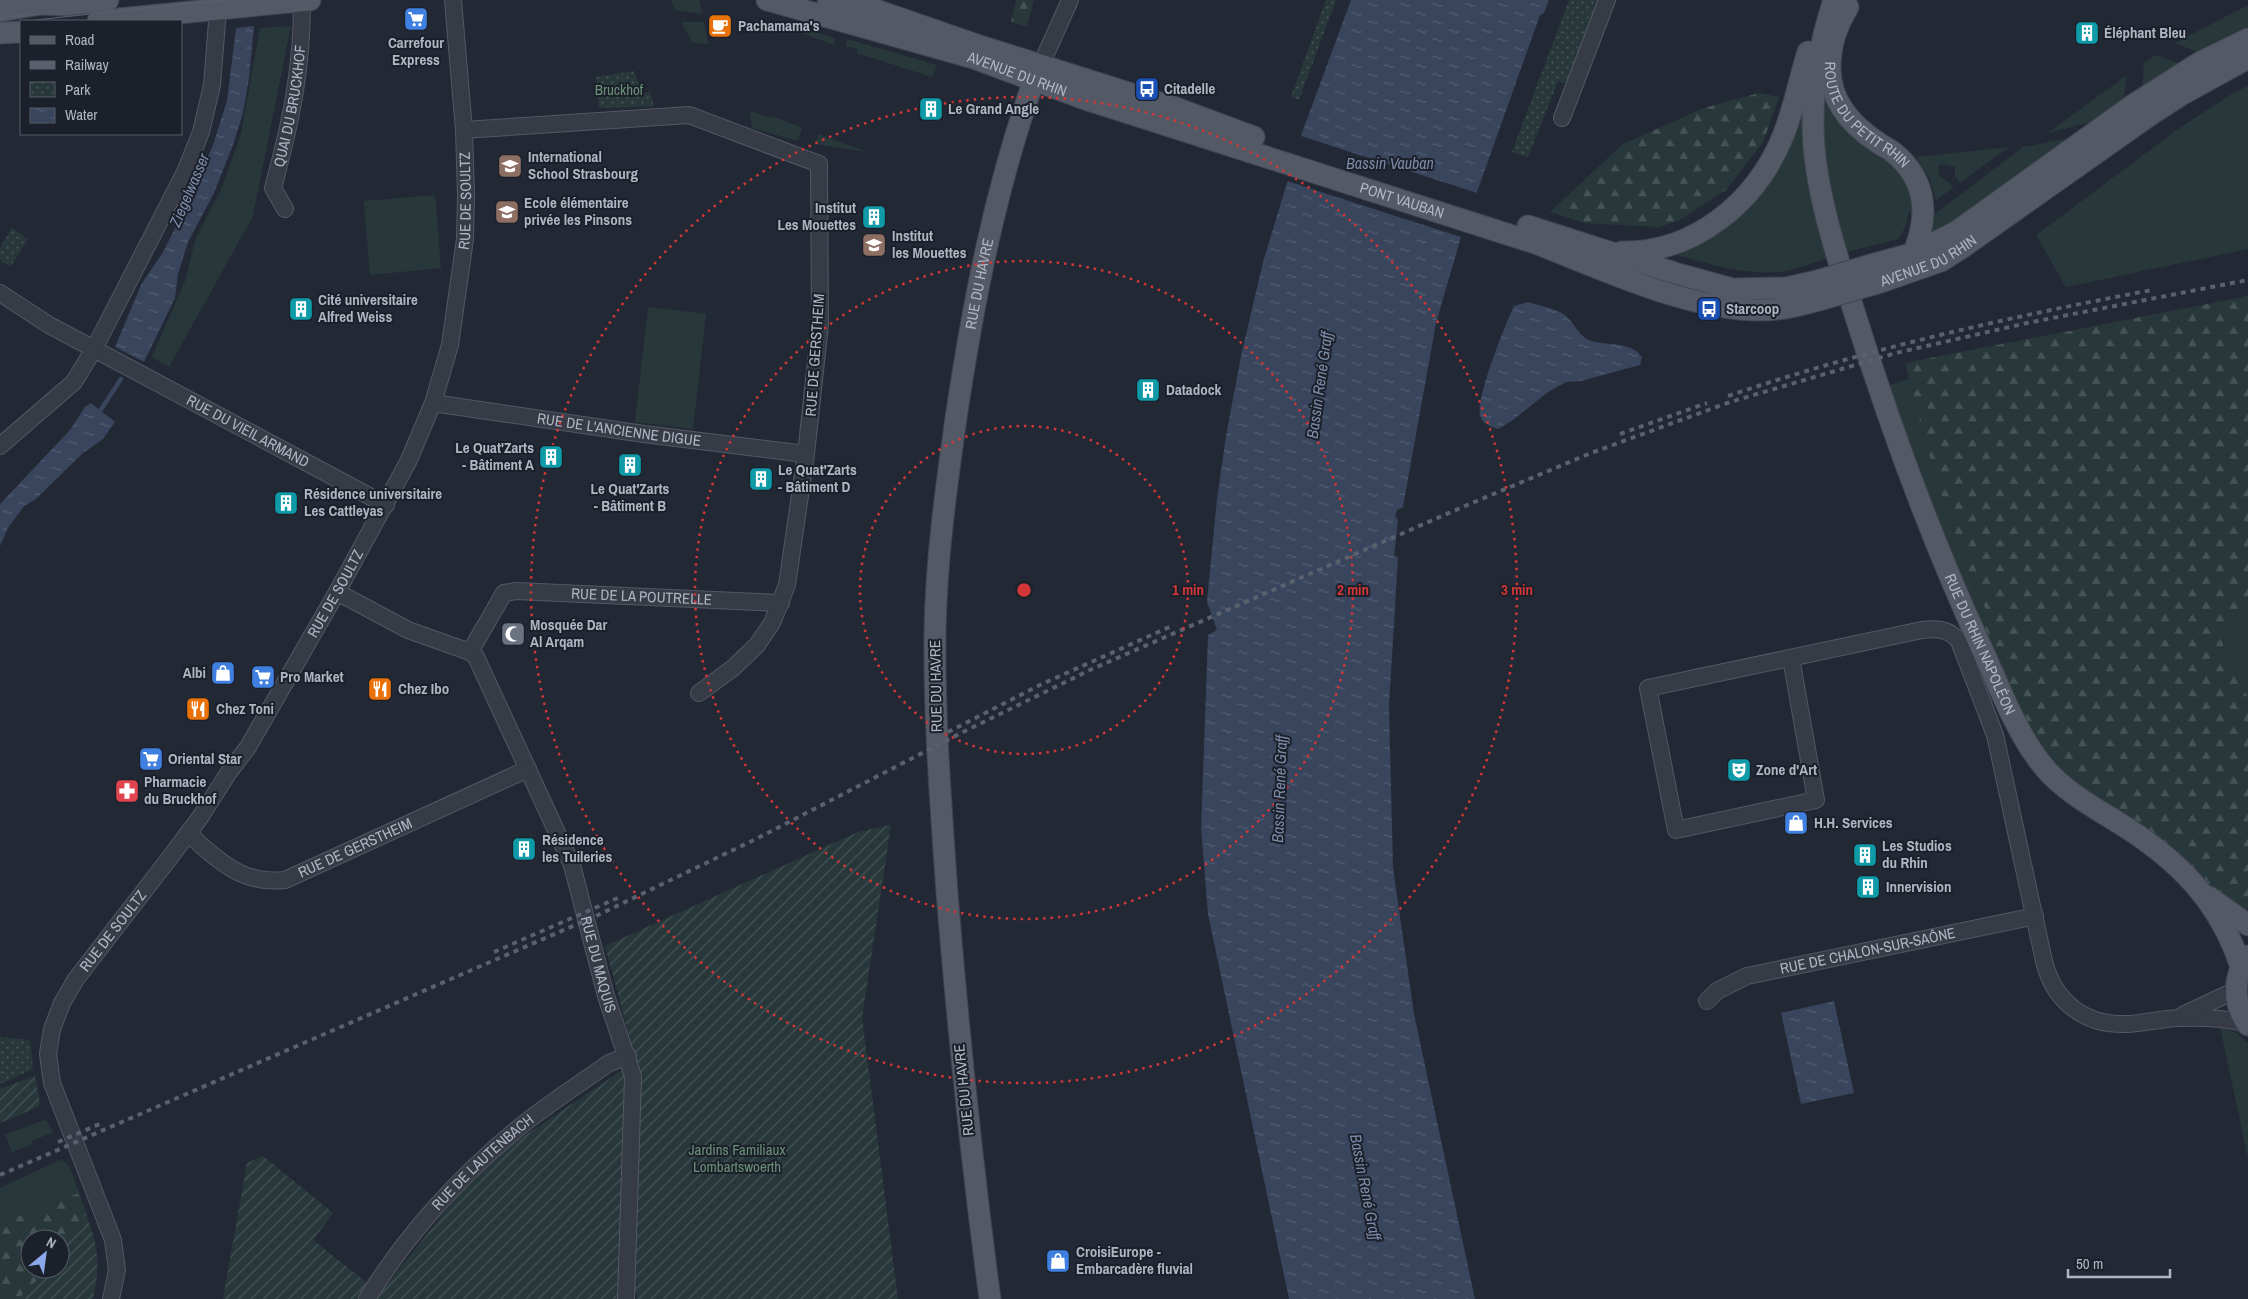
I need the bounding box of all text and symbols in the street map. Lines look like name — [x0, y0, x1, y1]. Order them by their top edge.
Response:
supermarket icon: Carrefour Express — [403, 6, 429, 32]
cafe icon: Pachamama's — [707, 13, 733, 39]
place label: Pachamama's — [738, 15, 820, 36]
legend — [20, 20, 182, 135]
building icon: Éléphant Bleu — [2074, 20, 2100, 46]
place label: Éléphant Bleu — [2104, 22, 2186, 43]
text: Road — [65, 29, 94, 50]
place label: Carrefour Express — [388, 32, 444, 70]
street label: QUAI DU BRUCKHOF — [268, 44, 310, 169]
street label: AVENUE DU RHIN — [964, 46, 1070, 102]
text: Railway — [65, 54, 110, 75]
street label: ROUTE DU PETIT RHIN — [1820, 61, 1915, 172]
bus stop icon: Citadelle — [1134, 76, 1160, 102]
place label: Citadelle — [1164, 78, 1215, 99]
text: Park — [65, 79, 91, 100]
park label: Bruckhof — [595, 79, 644, 100]
building icon: Le Grand Angle — [918, 96, 944, 122]
place label: Le Grand Angle — [948, 98, 1039, 119]
text: Water — [65, 104, 97, 125]
place label: International School Strasbourg — [528, 146, 639, 184]
water label: Ziegelwasser — [163, 149, 215, 231]
street label: RUE DE SOULTZ — [453, 151, 476, 251]
water label: Bassin Vauban — [1346, 152, 1434, 174]
school or university icon: International School Strasbourg — [497, 153, 523, 179]
street label: PONT VAUBAN — [1357, 177, 1447, 223]
place label: Ecole élémentaire privée les Pinsons — [524, 192, 632, 230]
place label: Institut Les Mouettes — [777, 197, 856, 235]
school or university icon: Ecole élémentaire privée les Pinsons — [494, 199, 520, 225]
building icon: Institut Les Mouettes — [861, 204, 887, 230]
place label: Institut les Mouettes — [892, 225, 967, 263]
street label: AVENUE DU RHIN — [1876, 230, 1981, 292]
school or university icon: Institut les Mouettes — [861, 232, 887, 258]
street label: RUE DU HAVRE — [960, 236, 998, 331]
place label: Cité universitaire Alfred Weiss — [318, 289, 418, 327]
street label: RUE DE GERSTHEIM — [800, 293, 829, 417]
building icon: Cité universitaire Alfred Weiss — [288, 296, 314, 322]
bus stop icon: Starcoop — [1696, 296, 1722, 322]
place label: Starcoop — [1726, 298, 1779, 319]
water label: Bassin René Graff — [1301, 328, 1338, 440]
building icon: Datadock — [1135, 377, 1161, 403]
place label: Datadock — [1166, 379, 1222, 400]
street label: RUE DU VIEIL ARMAND — [183, 389, 313, 472]
street label: RUE DE L'ANCIENNE DIGUE — [536, 407, 702, 451]
place label: Le Quat'Zarts - Bâtiment A — [455, 437, 534, 475]
building icon: Le Quat'Zarts - Bâtiment A — [538, 444, 564, 470]
building icon: Le Quat'Zarts - Bâtiment B — [617, 452, 643, 478]
place label: Le Quat'Zarts - Bâtiment D — [778, 459, 857, 497]
building icon: Le Quat'Zarts - Bâtiment D — [748, 466, 774, 492]
place label: Le Quat'Zarts - Bâtiment B — [591, 478, 670, 516]
place label: Résidence universitaire Les Cattleyas — [304, 483, 442, 521]
building icon: Résidence universitaire Les Cattleyas — [273, 490, 299, 516]
street label: RUE DE SOULTZ — [302, 545, 368, 641]
street label: RUE DU RHIN NAPOLÉON — [1940, 570, 2021, 718]
text: 1 min — [1172, 579, 1204, 600]
text: 2 min — [1337, 579, 1369, 600]
text: 3 min — [1501, 579, 1533, 600]
centre of rings — [1015, 581, 1033, 599]
street label: RUE DE LA POUTRELLE — [571, 583, 713, 610]
place label: Mosquée Dar Al Arqam — [530, 614, 607, 652]
mosque icon: Mosquée Dar Al Arqam — [500, 621, 526, 647]
street label: RUE DU HAVRE — [924, 640, 947, 732]
shop icon: Albi — [210, 660, 236, 686]
place label: Albi — [183, 662, 206, 683]
supermarket icon: Pro Market — [250, 664, 276, 690]
place label: Pro Market — [280, 666, 344, 687]
restaurant icon: Chez Ibo — [367, 676, 393, 702]
place label: Chez Ibo — [398, 678, 449, 699]
restaurant icon: Chez Toni — [185, 696, 211, 722]
place label: Chez Toni — [216, 698, 274, 719]
water label: Bassin René Graff — [1266, 733, 1292, 843]
supermarket icon: Oriental Star — [138, 746, 164, 772]
place label: Oriental Star — [168, 748, 242, 769]
theatre icon: Zone d'Art — [1726, 757, 1752, 783]
place label: Zone d'Art — [1756, 759, 1817, 780]
place label: Pharmacie du Bruckhof — [144, 771, 217, 809]
pharmacy icon: Pharmacie du Bruckhof — [114, 778, 140, 804]
shop icon: H.H. Services — [1783, 810, 1809, 836]
street label: RUE DE GERSTHEIM — [295, 812, 415, 883]
place label: H.H. Services — [1814, 812, 1893, 833]
place label: Résidence les Tuileries — [542, 829, 612, 867]
place label: Les Studios du Rhin — [1882, 835, 1952, 873]
building icon: Résidence les Tuileries — [511, 836, 537, 862]
building icon: Les Studios du Rhin — [1852, 842, 1878, 868]
building icon: Innervision — [1855, 874, 1881, 900]
place label: Innervision — [1886, 876, 1952, 897]
street label: RUE DE SOULTZ — [74, 885, 151, 976]
street label: RUE DU MAQUIS — [576, 914, 622, 1015]
street label: RUE DE CHALON-SUR-SAÔNE — [1778, 922, 1957, 979]
street label: RUE DU HAVRE — [948, 1043, 979, 1137]
street label: RUE DE LAUTENBACH — [427, 1109, 538, 1215]
water label: Bassin René Graff — [1345, 1132, 1387, 1244]
park label: Jardins Familiaux Lombartswoerth — [688, 1139, 786, 1177]
north arrow — [20, 1229, 70, 1279]
text: N — [43, 1233, 59, 1253]
place label: CroisiEurope - Embarcadère fluvial — [1076, 1241, 1193, 1279]
scale bar — [2068, 1246, 2170, 1278]
shop icon: CroisiEurope - Embarcadère fluvial — [1045, 1248, 1071, 1274]
text: 50 m — [2076, 1253, 2103, 1274]

